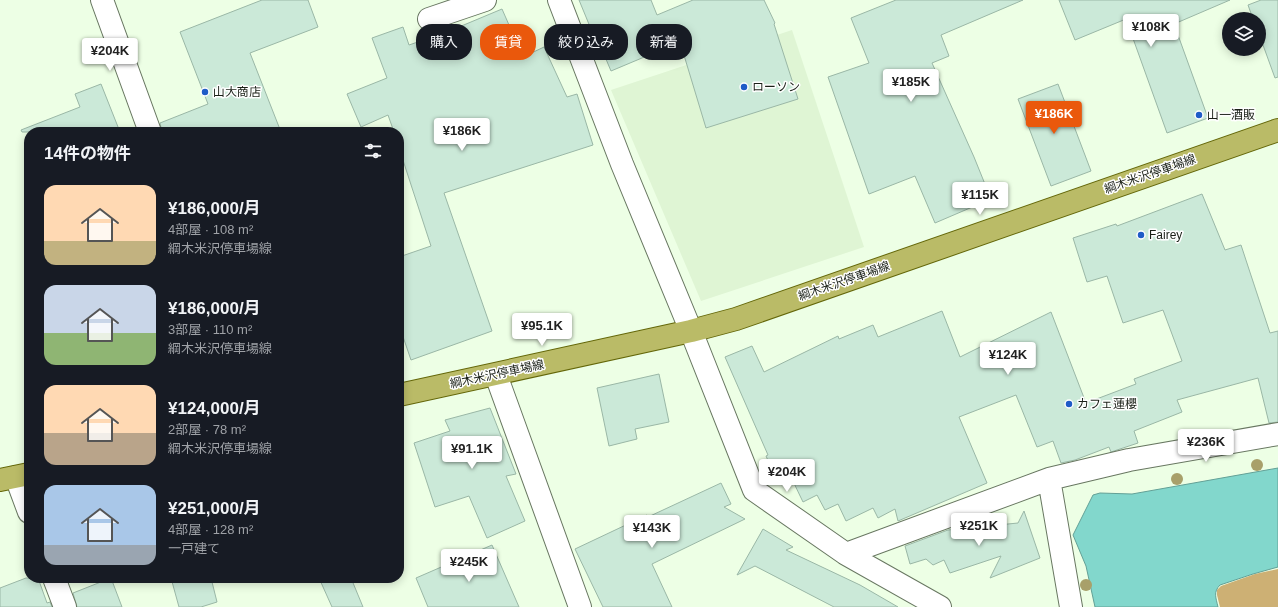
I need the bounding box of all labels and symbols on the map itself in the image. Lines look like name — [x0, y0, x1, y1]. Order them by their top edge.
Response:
pin: ¥108K — [1123, 14, 1179, 48]
pin: ¥204K — [82, 38, 138, 72]
pin: ¥185K — [883, 69, 939, 103]
place label: ローソン — [752, 80, 800, 94]
marker: ローソン — [739, 82, 749, 92]
place label: 山大商店 — [213, 85, 261, 99]
marker: 山大商店 — [200, 87, 210, 97]
pin: ¥186K — [1026, 101, 1082, 135]
place label: 山一酒販 — [1207, 108, 1255, 122]
marker: 山一酒販 — [1194, 110, 1204, 120]
pin: ¥186K — [434, 118, 490, 152]
street label: 綱木米沢停車場線 — [1102, 152, 1198, 196]
pin: ¥115K — [952, 182, 1008, 216]
place label: Fairey — [1149, 228, 1182, 242]
marker: Fairey — [1136, 230, 1146, 240]
street label: 綱木米沢停車場線 — [796, 259, 892, 303]
pin: ¥95.1K — [509, 313, 575, 347]
pin: ¥124K — [980, 342, 1036, 376]
street label: 綱木米沢停車場線 — [449, 357, 545, 391]
place label: カフェ蓮櫻 — [1077, 397, 1137, 411]
marker: カフェ蓮櫻 — [1064, 399, 1074, 409]
pin: ¥236K — [1178, 429, 1234, 463]
pin: ¥91.1K — [439, 436, 505, 470]
pin: ¥204K — [759, 459, 815, 493]
pin: ¥251K — [951, 513, 1007, 547]
pin: ¥143K — [624, 515, 680, 549]
pin: ¥245K — [441, 549, 497, 583]

